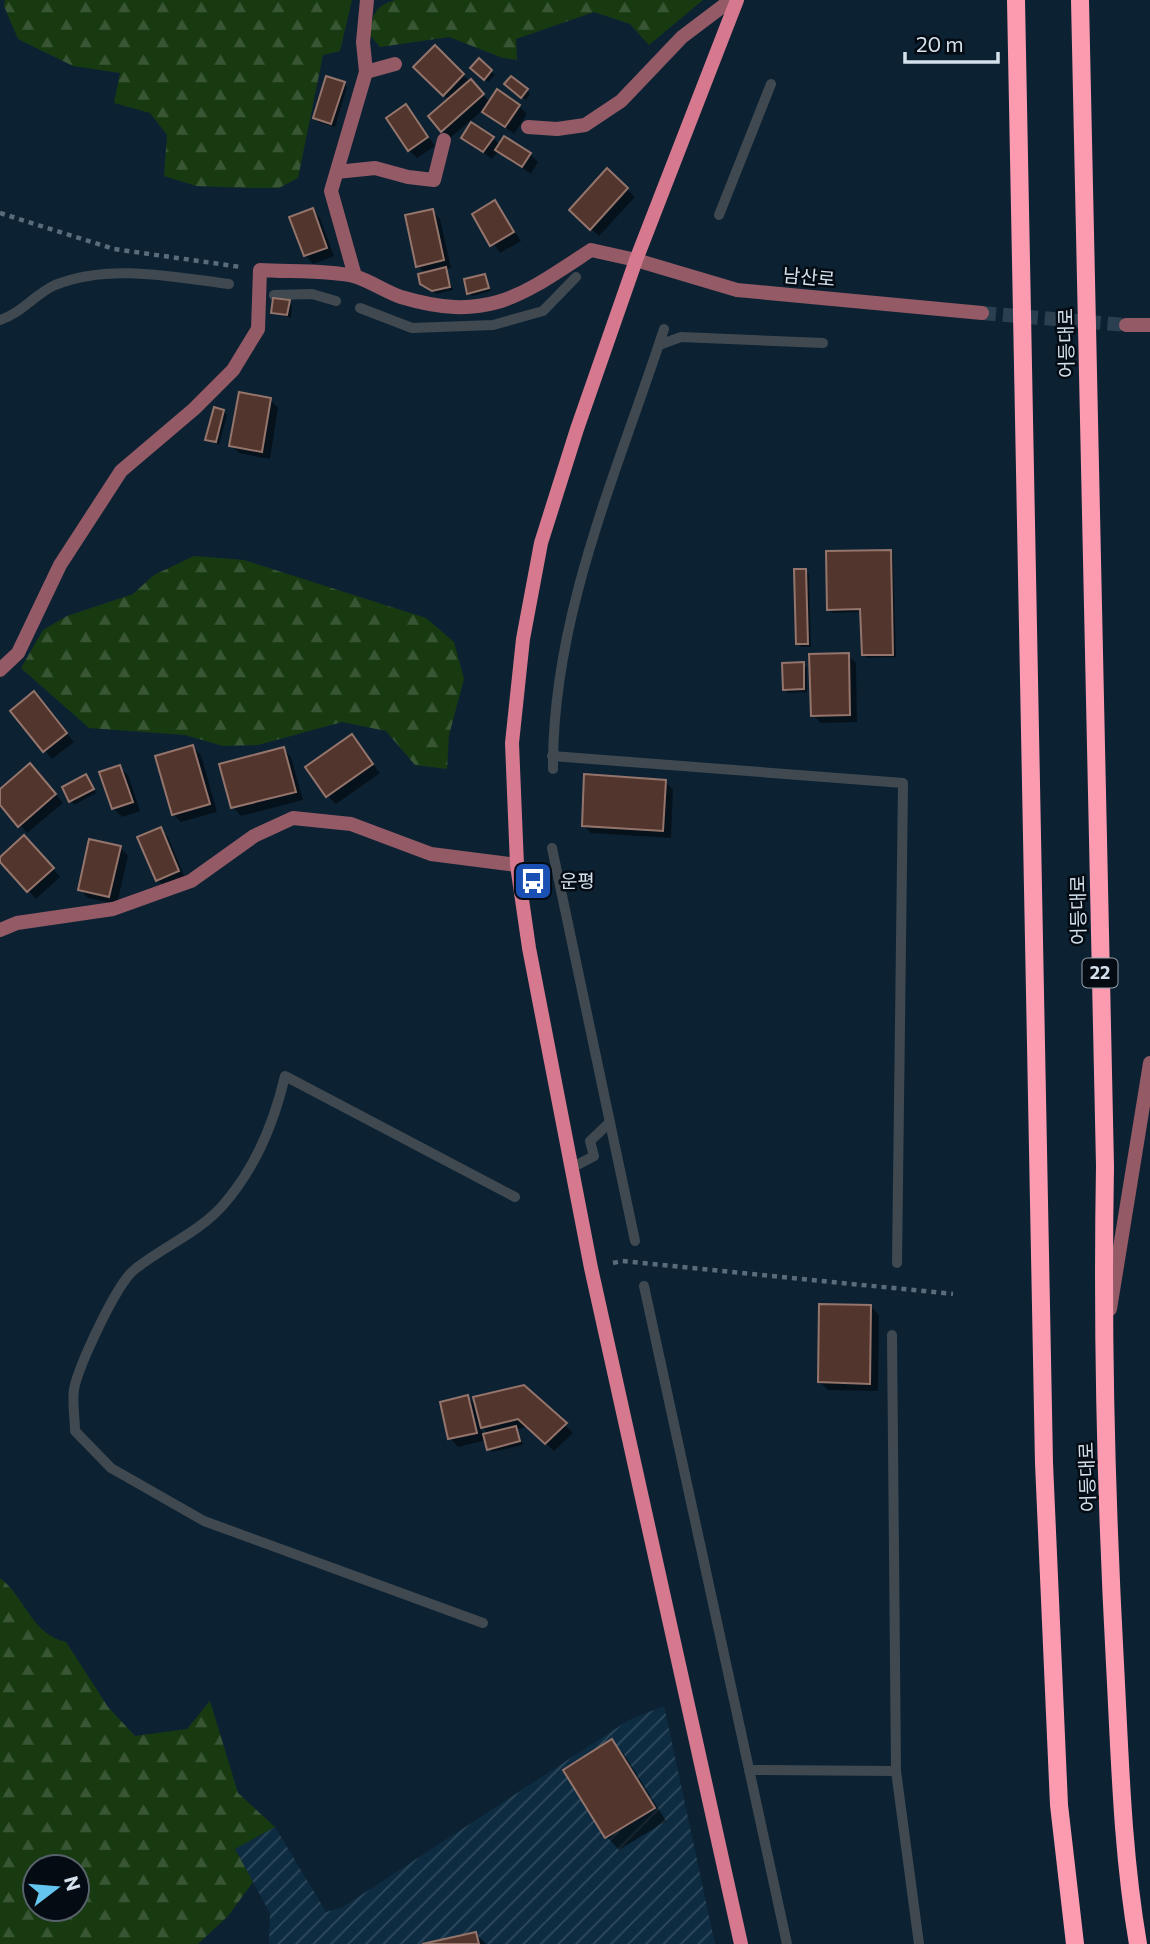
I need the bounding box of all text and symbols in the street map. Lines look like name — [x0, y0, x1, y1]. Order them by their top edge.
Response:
scale bar — [905, 21, 998, 65]
text: 20 m — [916, 31, 964, 56]
street label: 남산로 — [782, 263, 836, 290]
street label: 어등대로 — [1053, 308, 1078, 378]
bus stop icon: 운평 — [512, 860, 554, 902]
place label: 운평 — [560, 869, 595, 892]
street label: 어등대로 — [1065, 875, 1090, 945]
road number: 22 — [1082, 958, 1118, 988]
street label: 어등대로 — [1074, 1442, 1099, 1512]
north arrow — [21, 1853, 91, 1923]
text: N — [60, 1873, 86, 1893]

